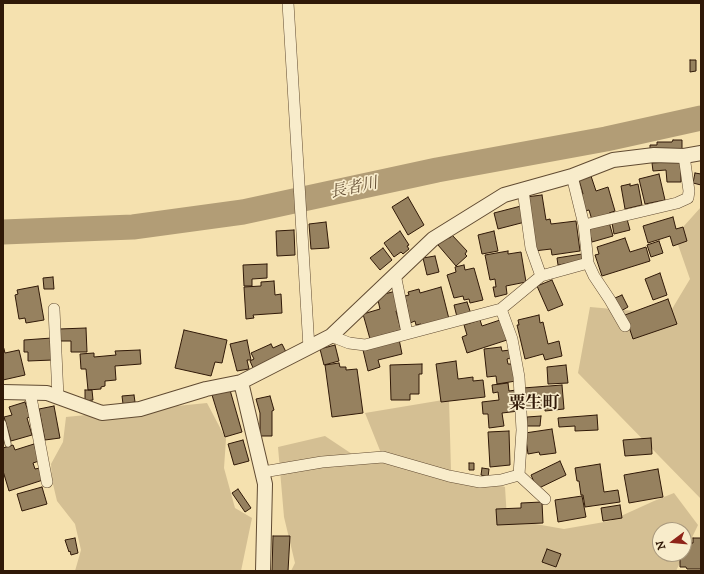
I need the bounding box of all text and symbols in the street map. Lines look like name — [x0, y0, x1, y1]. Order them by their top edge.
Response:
water label: 長者川 — [329, 175, 379, 203]
district label: 粟生町 — [509, 394, 559, 414]
north arrow — [652, 522, 692, 562]
text: N — [653, 539, 669, 551]

